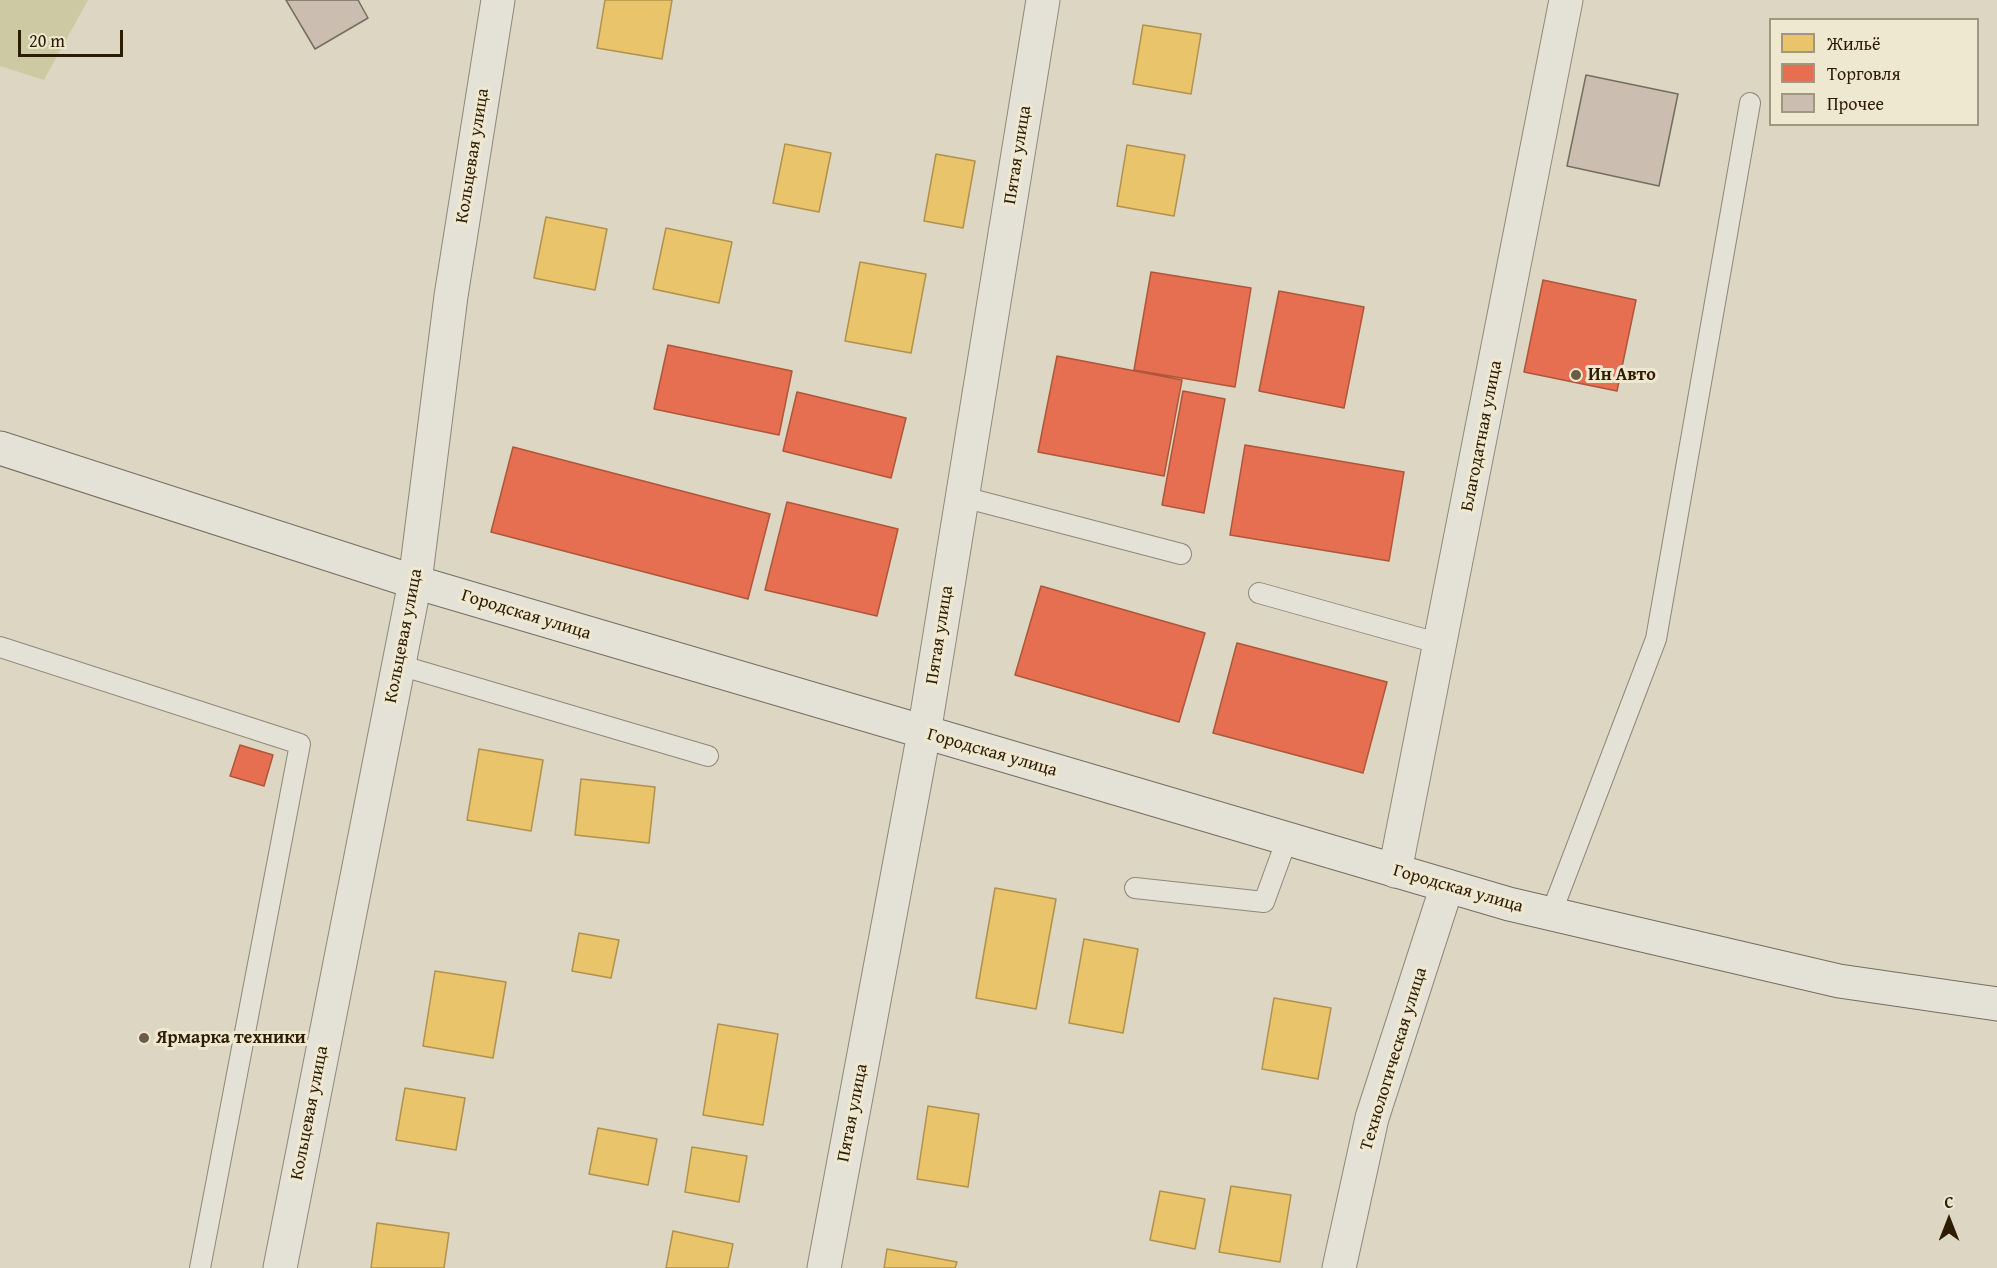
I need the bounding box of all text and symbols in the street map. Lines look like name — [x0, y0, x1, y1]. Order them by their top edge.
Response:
scale bar — [21, 18, 126, 56]
legend — [1769, 18, 1979, 126]
text: 20 m — [29, 27, 65, 54]
text: Жильё — [1827, 30, 1881, 57]
text: Торговля — [1827, 60, 1901, 87]
street label: Кольцевая улица — [452, 87, 494, 225]
text: Прочее — [1827, 90, 1884, 117]
street label: Пятая улица — [1000, 104, 1036, 206]
street label: Благодатная улица — [1457, 359, 1507, 513]
place label: Ин Авто — [1588, 364, 1656, 386]
marker: Ин Авто — [1569, 368, 1583, 382]
street label: Кольцевая улица — [380, 567, 428, 705]
street label: Пятая улица — [922, 584, 958, 686]
street label: Городская улица — [459, 585, 593, 645]
street label: Городская улица — [925, 724, 1059, 782]
street label: Городская улица — [1391, 860, 1525, 918]
street label: Технологическая улица — [1356, 965, 1432, 1153]
place label: Ярмарка техники — [156, 1027, 306, 1049]
marker: Ярмарка техники — [137, 1031, 151, 1045]
street label: Кольцевая улица — [286, 1044, 334, 1182]
street label: Пятая улица — [833, 1062, 873, 1164]
north arrow — [1919, 1190, 1979, 1250]
text: С — [1944, 1190, 1954, 1214]

